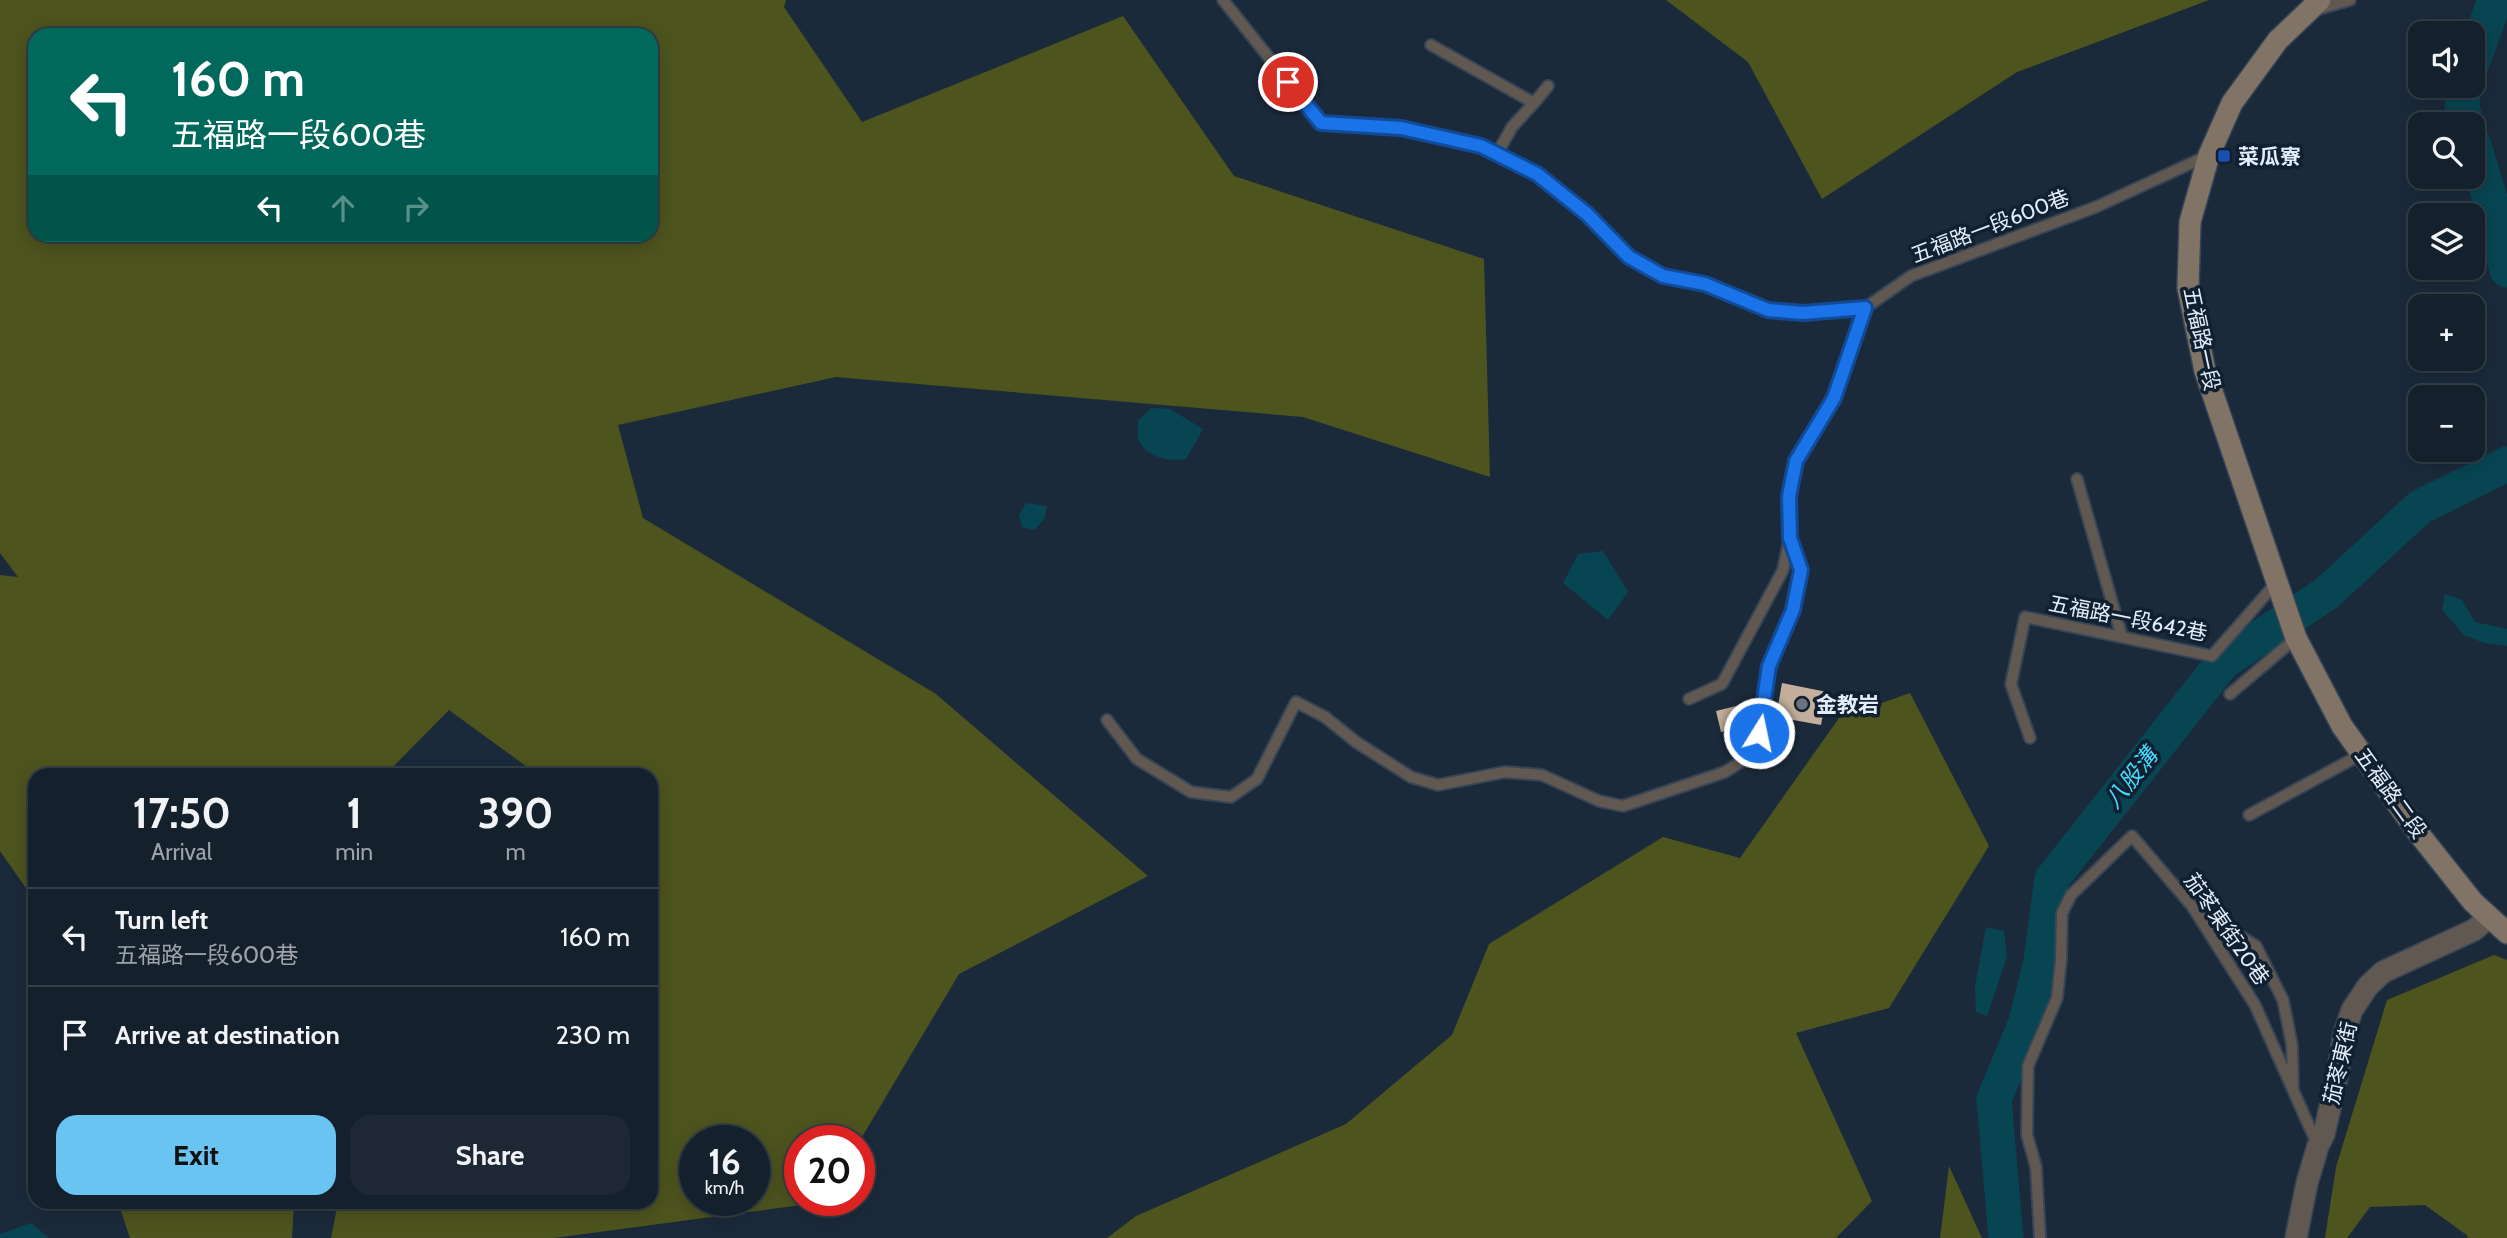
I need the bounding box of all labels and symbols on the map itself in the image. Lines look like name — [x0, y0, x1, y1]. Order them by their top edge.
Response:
pin — [1258, 52, 1318, 112]
place label: 菜瓜寮 — [2238, 144, 2301, 169]
marker: 菜瓜寮 — [2216, 148, 2232, 164]
street label: 五福路一段600巷 — [1907, 184, 2073, 268]
street label: 五福路一段 — [2179, 285, 2225, 393]
street label: 五福路一段642巷 — [2047, 590, 2209, 646]
place label: 金教岩 — [1816, 692, 1879, 717]
position arrow — [1722, 696, 1796, 770]
marker: 金教岩 — [1794, 696, 1810, 712]
water label: 八股溝 — [2099, 740, 2165, 814]
street label: 五福路二段 — [2350, 743, 2432, 843]
street label: 茄苳東街20巷 — [2179, 868, 2275, 990]
street label: 茄苳東街 — [2318, 1019, 2362, 1107]
speed limit sign: 20 — [784, 1125, 875, 1216]

